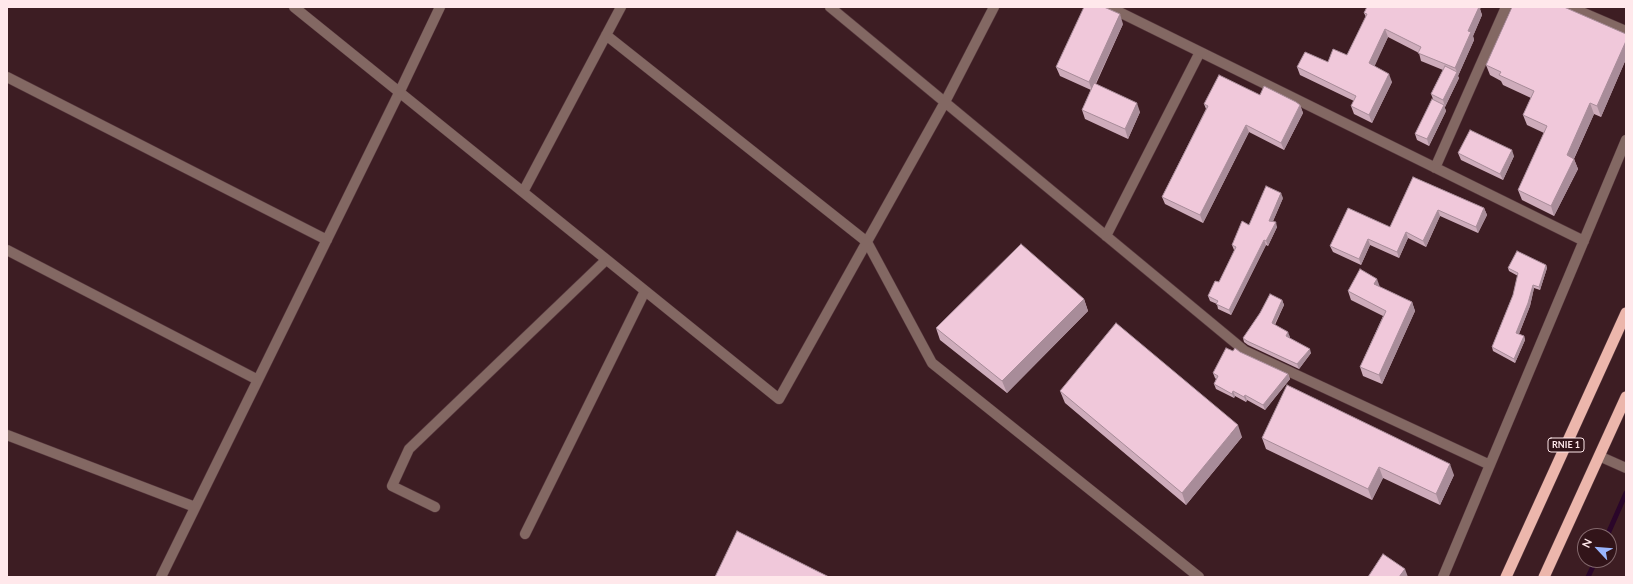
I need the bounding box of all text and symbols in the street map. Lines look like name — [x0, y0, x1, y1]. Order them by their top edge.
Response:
road number: RNIE 1 — [1548, 438, 1584, 452]
north arrow — [1577, 528, 1617, 568]
text: N — [1579, 536, 1594, 550]

